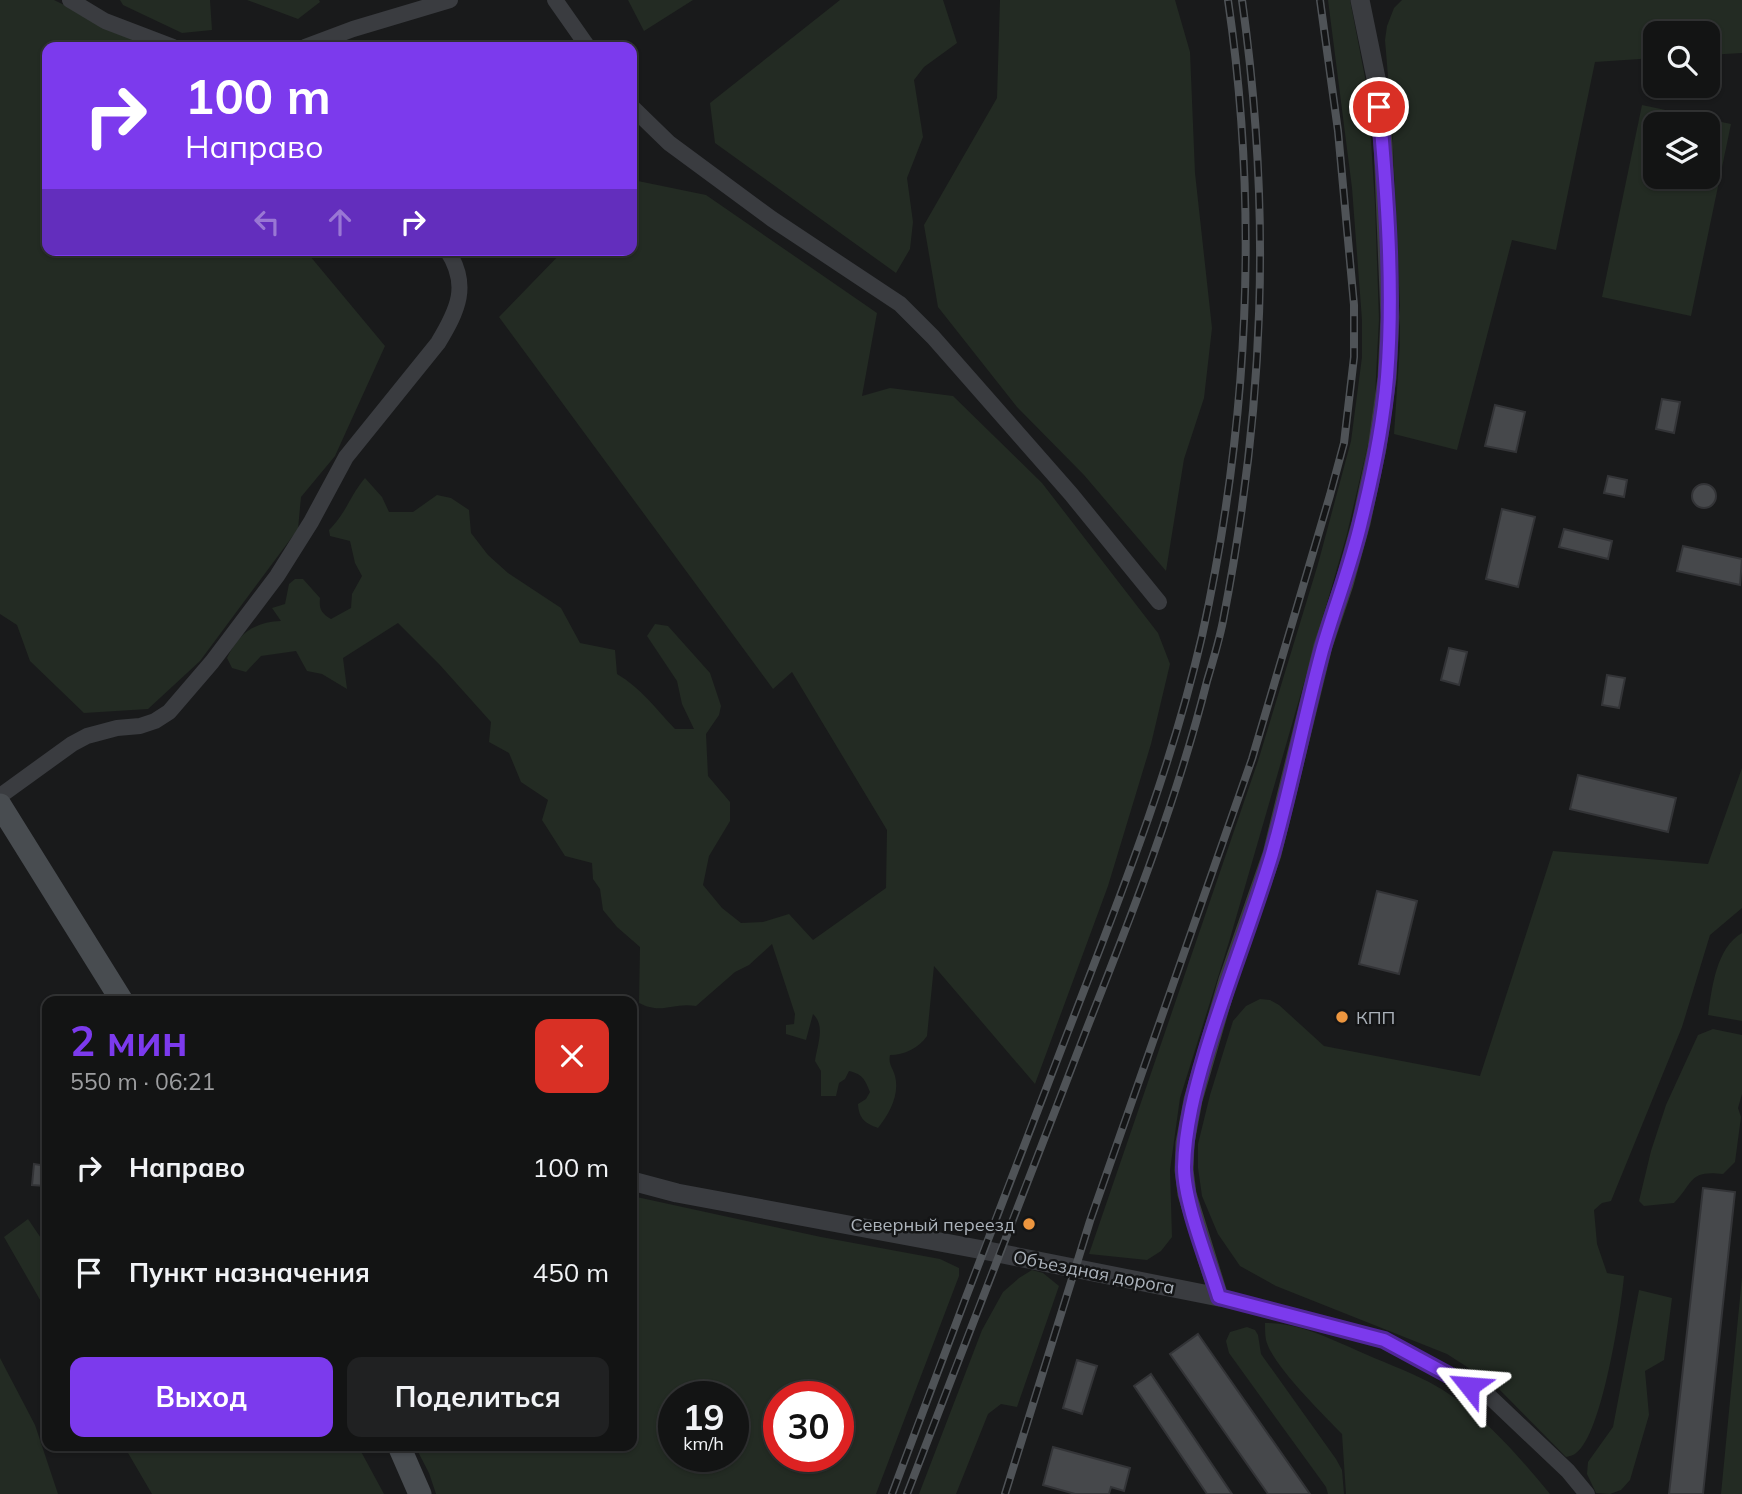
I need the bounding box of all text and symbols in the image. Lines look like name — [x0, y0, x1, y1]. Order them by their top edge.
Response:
map controls — [1643, 21, 1720, 189]
button: search — [1643, 21, 1720, 98]
text: 100 m — [185, 65, 331, 126]
icon: right — [70, 70, 161, 161]
pin — [1349, 77, 1409, 137]
icon: arrive — [1360, 88, 1398, 126]
button: layers — [1643, 112, 1720, 189]
text: Направо — [185, 126, 324, 166]
icon: left — [248, 203, 286, 241]
icon: ahead — [321, 203, 359, 241]
icon: right — [394, 203, 432, 241]
place label: КПП — [1356, 1006, 1395, 1029]
marker: КПП — [1334, 1009, 1350, 1025]
text: 2 мин — [70, 1014, 188, 1067]
button: close — [535, 1019, 609, 1093]
text: 550 m · 06:21 — [70, 1067, 215, 1096]
icon: right — [70, 1149, 108, 1187]
text: Направо — [129, 1151, 245, 1184]
text: 100 m — [533, 1151, 609, 1184]
place label: Северный переезд — [850, 1213, 1015, 1236]
marker: Северный переезд — [1021, 1216, 1037, 1232]
street label: Объездная дорога — [1011, 1245, 1177, 1299]
icon: arrive — [70, 1254, 108, 1292]
text: Пункт назначения — [129, 1256, 370, 1289]
text: 450 m — [533, 1256, 609, 1289]
position arrow — [1432, 1349, 1506, 1423]
button: Выход — [70, 1357, 333, 1437]
button: Поделиться — [347, 1357, 609, 1437]
speed limit sign: 30 — [763, 1381, 854, 1472]
text: 19 — [682, 1395, 725, 1439]
text: km/h — [683, 1432, 724, 1455]

